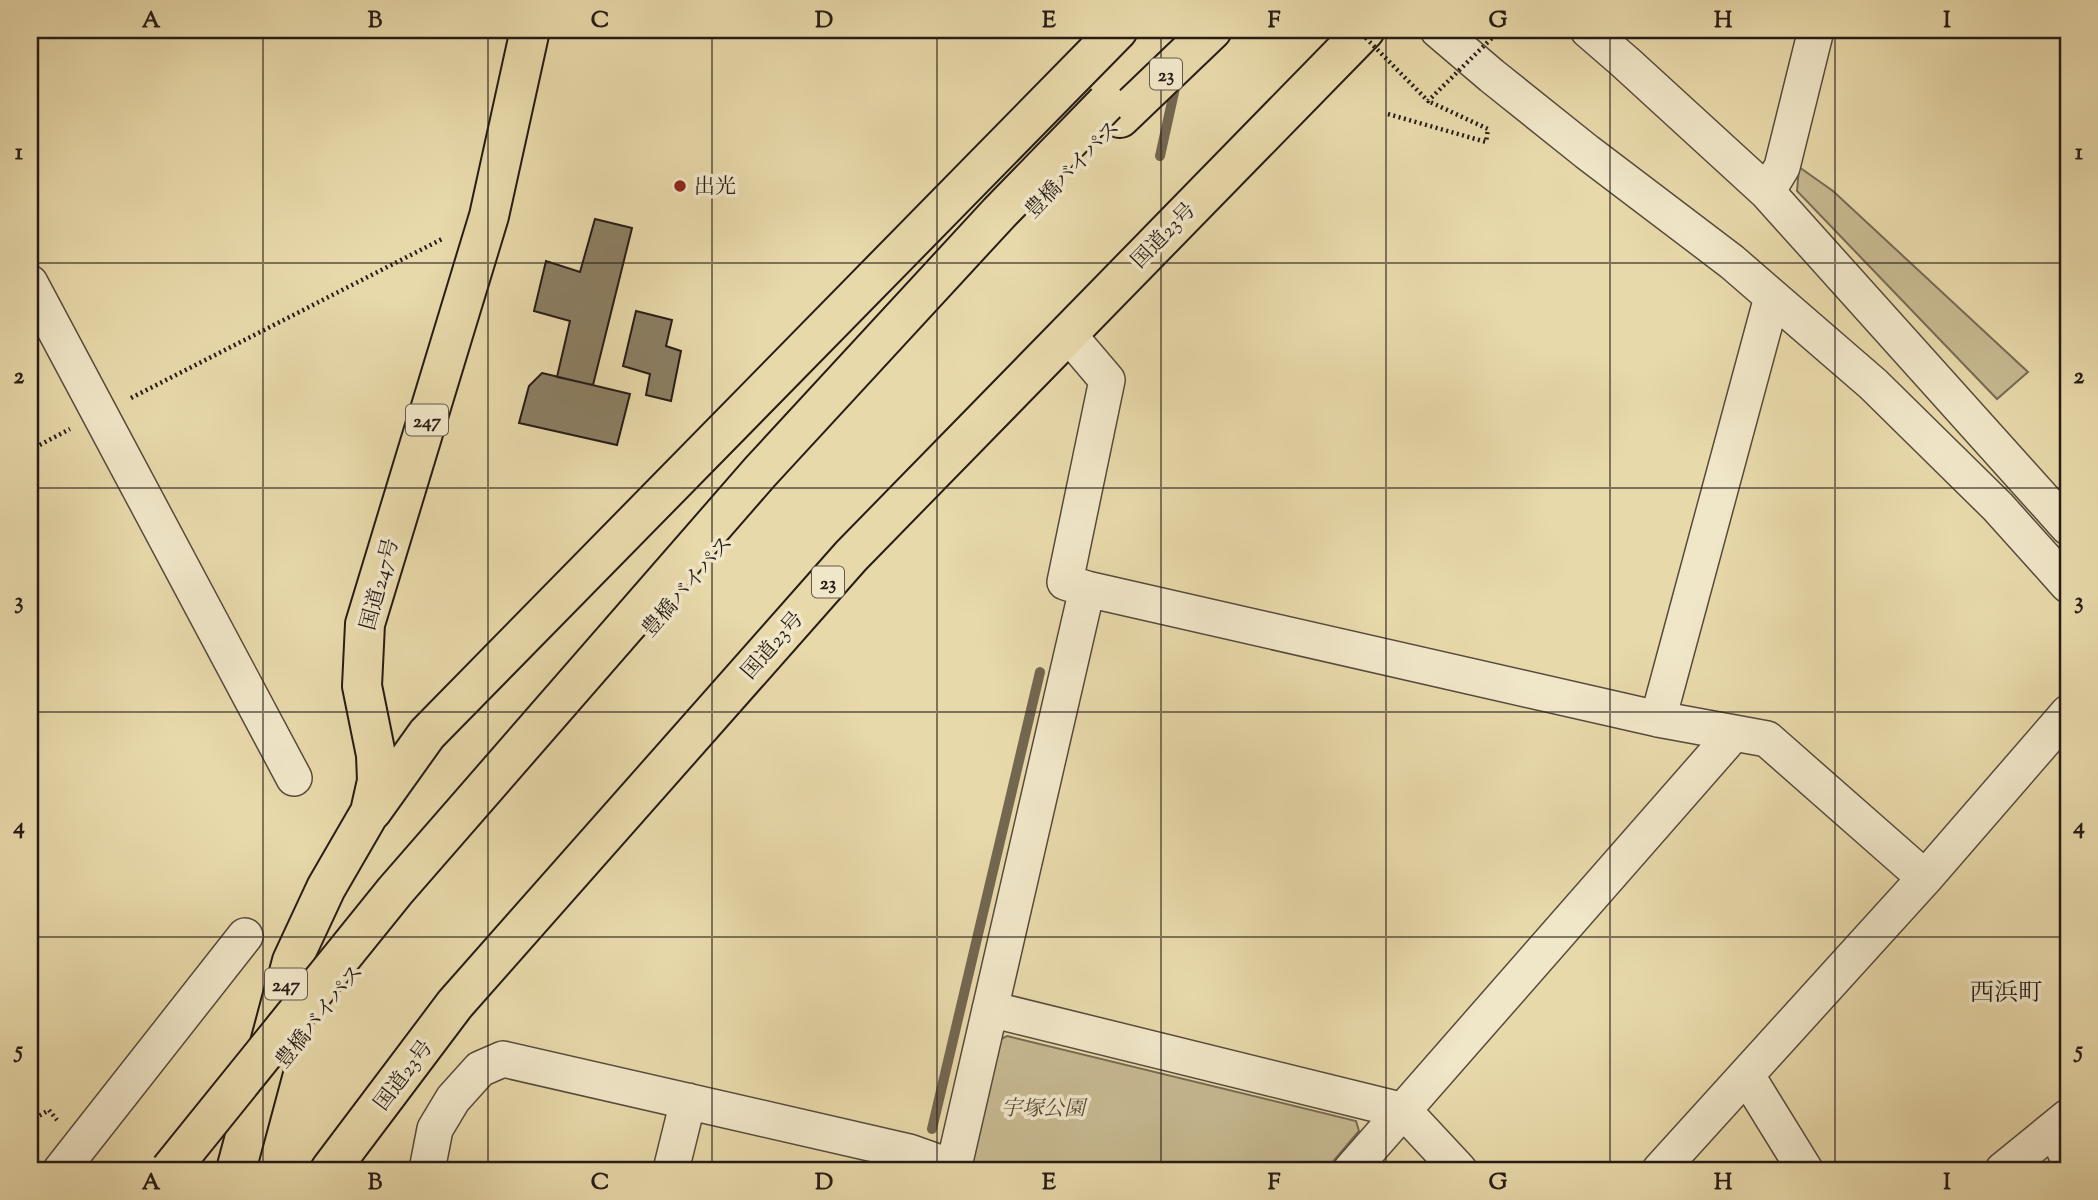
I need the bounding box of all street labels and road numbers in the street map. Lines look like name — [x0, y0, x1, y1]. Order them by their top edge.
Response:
road number: 23 — [1150, 58, 1182, 90]
street label: 豊橋バイパス — [1019, 115, 1128, 226]
street label: 国道23号 — [1125, 197, 1203, 276]
road number: 247 — [406, 404, 448, 436]
street label: 豊橋バイパス — [636, 530, 741, 645]
street label: 国道247号 — [354, 535, 408, 634]
road number: 23 — [812, 566, 844, 597]
street label: 国道23号 — [736, 606, 812, 687]
street label: 豊橋バイパス — [269, 959, 372, 1076]
road number: 247 — [265, 968, 307, 1000]
street label: 国道23号 — [368, 1035, 441, 1118]

